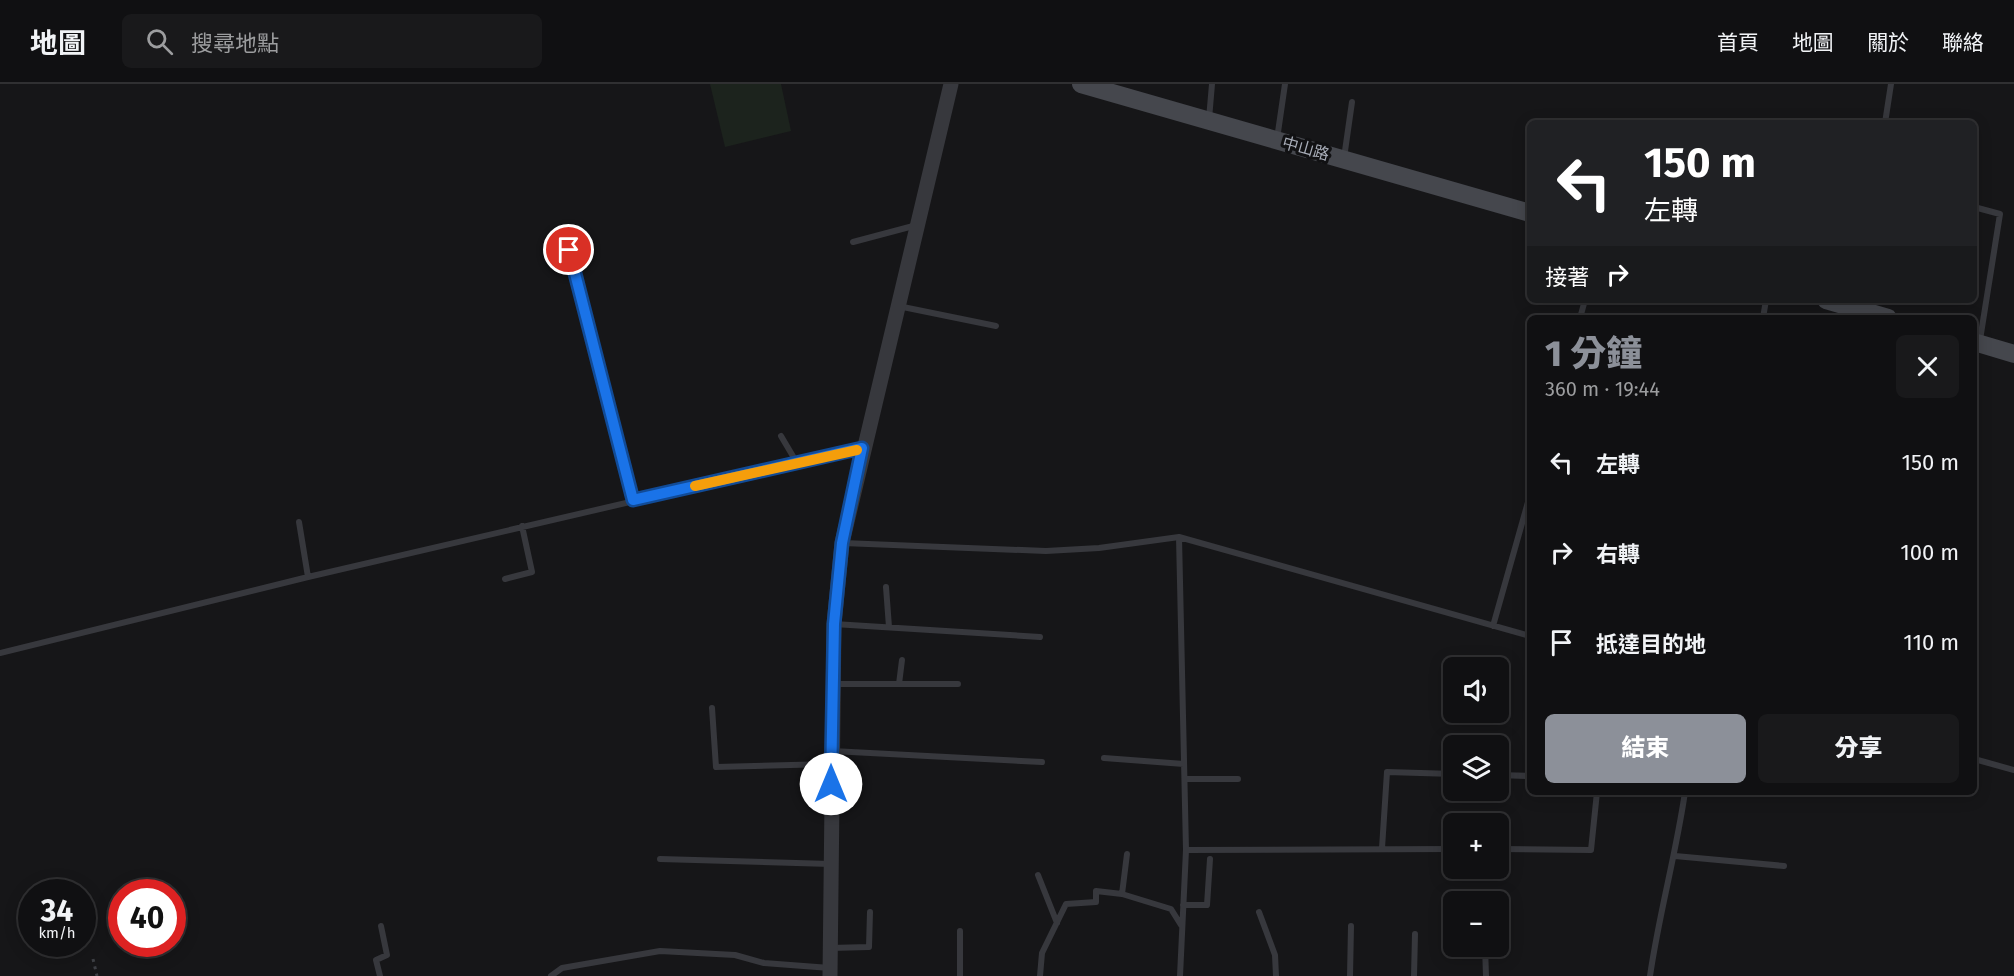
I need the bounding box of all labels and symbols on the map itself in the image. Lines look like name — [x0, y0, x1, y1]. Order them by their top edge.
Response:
street label: 中山路 — [1280, 133, 1332, 164]
pin — [543, 224, 594, 275]
position arrow — [799, 752, 863, 816]
speed limit sign: 40 — [108, 879, 186, 957]

